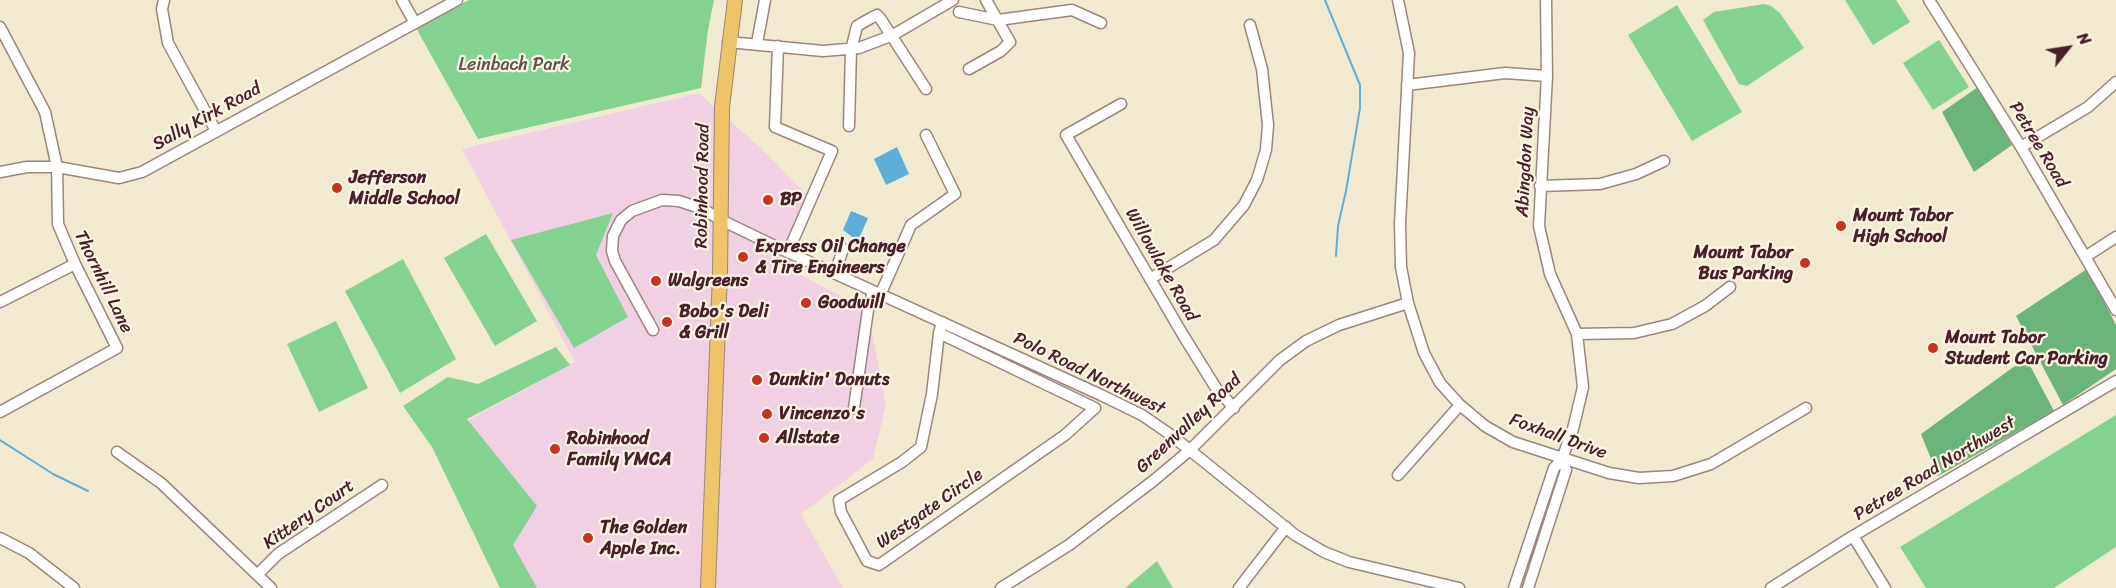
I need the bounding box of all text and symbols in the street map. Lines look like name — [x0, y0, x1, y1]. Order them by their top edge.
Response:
north arrow — [2038, 18, 2098, 78]
text: N — [2069, 27, 2099, 51]
park label: Leinbach Park — [459, 54, 569, 76]
street label: Sally Kirk Road — [149, 78, 265, 156]
street label: Petree Road — [2004, 98, 2072, 192]
street label: Abingdon Way — [1512, 106, 1540, 218]
street label: Robinhood Road — [691, 123, 715, 249]
place label: Jefferson Middle School — [349, 167, 460, 210]
marker: Jefferson Middle School — [330, 181, 344, 195]
place label: BP — [780, 189, 802, 211]
marker: BP — [761, 193, 775, 207]
street label: Willowlake Road — [1120, 205, 1202, 325]
place label: Mount Tabor High School — [1853, 205, 1953, 248]
marker: Mount Tabor High School — [1834, 219, 1848, 233]
street label: Thornhill Lane — [69, 227, 137, 337]
place label: Express Oil Change & Tire Engineers — [755, 236, 906, 278]
place label: Mount Tabor Bus Parking — [1693, 242, 1793, 284]
marker: Express Oil Change & Tire Engineers — [736, 250, 750, 264]
marker: Mount Tabor Bus Parking — [1798, 256, 1812, 270]
place label: Walgreens — [668, 270, 748, 292]
marker: Walgreens — [649, 274, 663, 288]
place label: Goodwill — [818, 292, 885, 314]
marker: Goodwill — [799, 296, 813, 310]
place label: Bobo's Deli & Grill — [679, 301, 768, 344]
marker: Bobo's Deli & Grill — [660, 315, 674, 329]
place label: Mount Tabor Student Car Parking — [1945, 327, 2108, 370]
street label: Polo Road Northwest — [1010, 328, 1168, 420]
marker: Mount Tabor Student Car Parking — [1926, 341, 1940, 355]
place label: Dunkin' Donuts — [769, 369, 889, 391]
street label: Greenvalley Road — [1132, 370, 1246, 478]
marker: Dunkin' Donuts — [750, 373, 764, 387]
place label: Vincenzo's — [779, 403, 865, 425]
marker: Vincenzo's — [760, 407, 774, 421]
street label: Foxhall Drive — [1506, 409, 1610, 465]
street label: Petree Road Northwest — [1850, 412, 2020, 526]
place label: Allstate — [776, 427, 839, 449]
place label: Robinhood Family YMCA — [567, 428, 672, 470]
marker: Allstate — [757, 431, 771, 445]
marker: Robinhood Family YMCA — [548, 442, 562, 456]
street label: Westgate Circle — [872, 464, 988, 554]
street label: Kittery Court — [259, 476, 359, 554]
place label: The Golden Apple Inc. — [600, 517, 687, 560]
marker: The Golden Apple Inc. — [581, 531, 595, 545]

